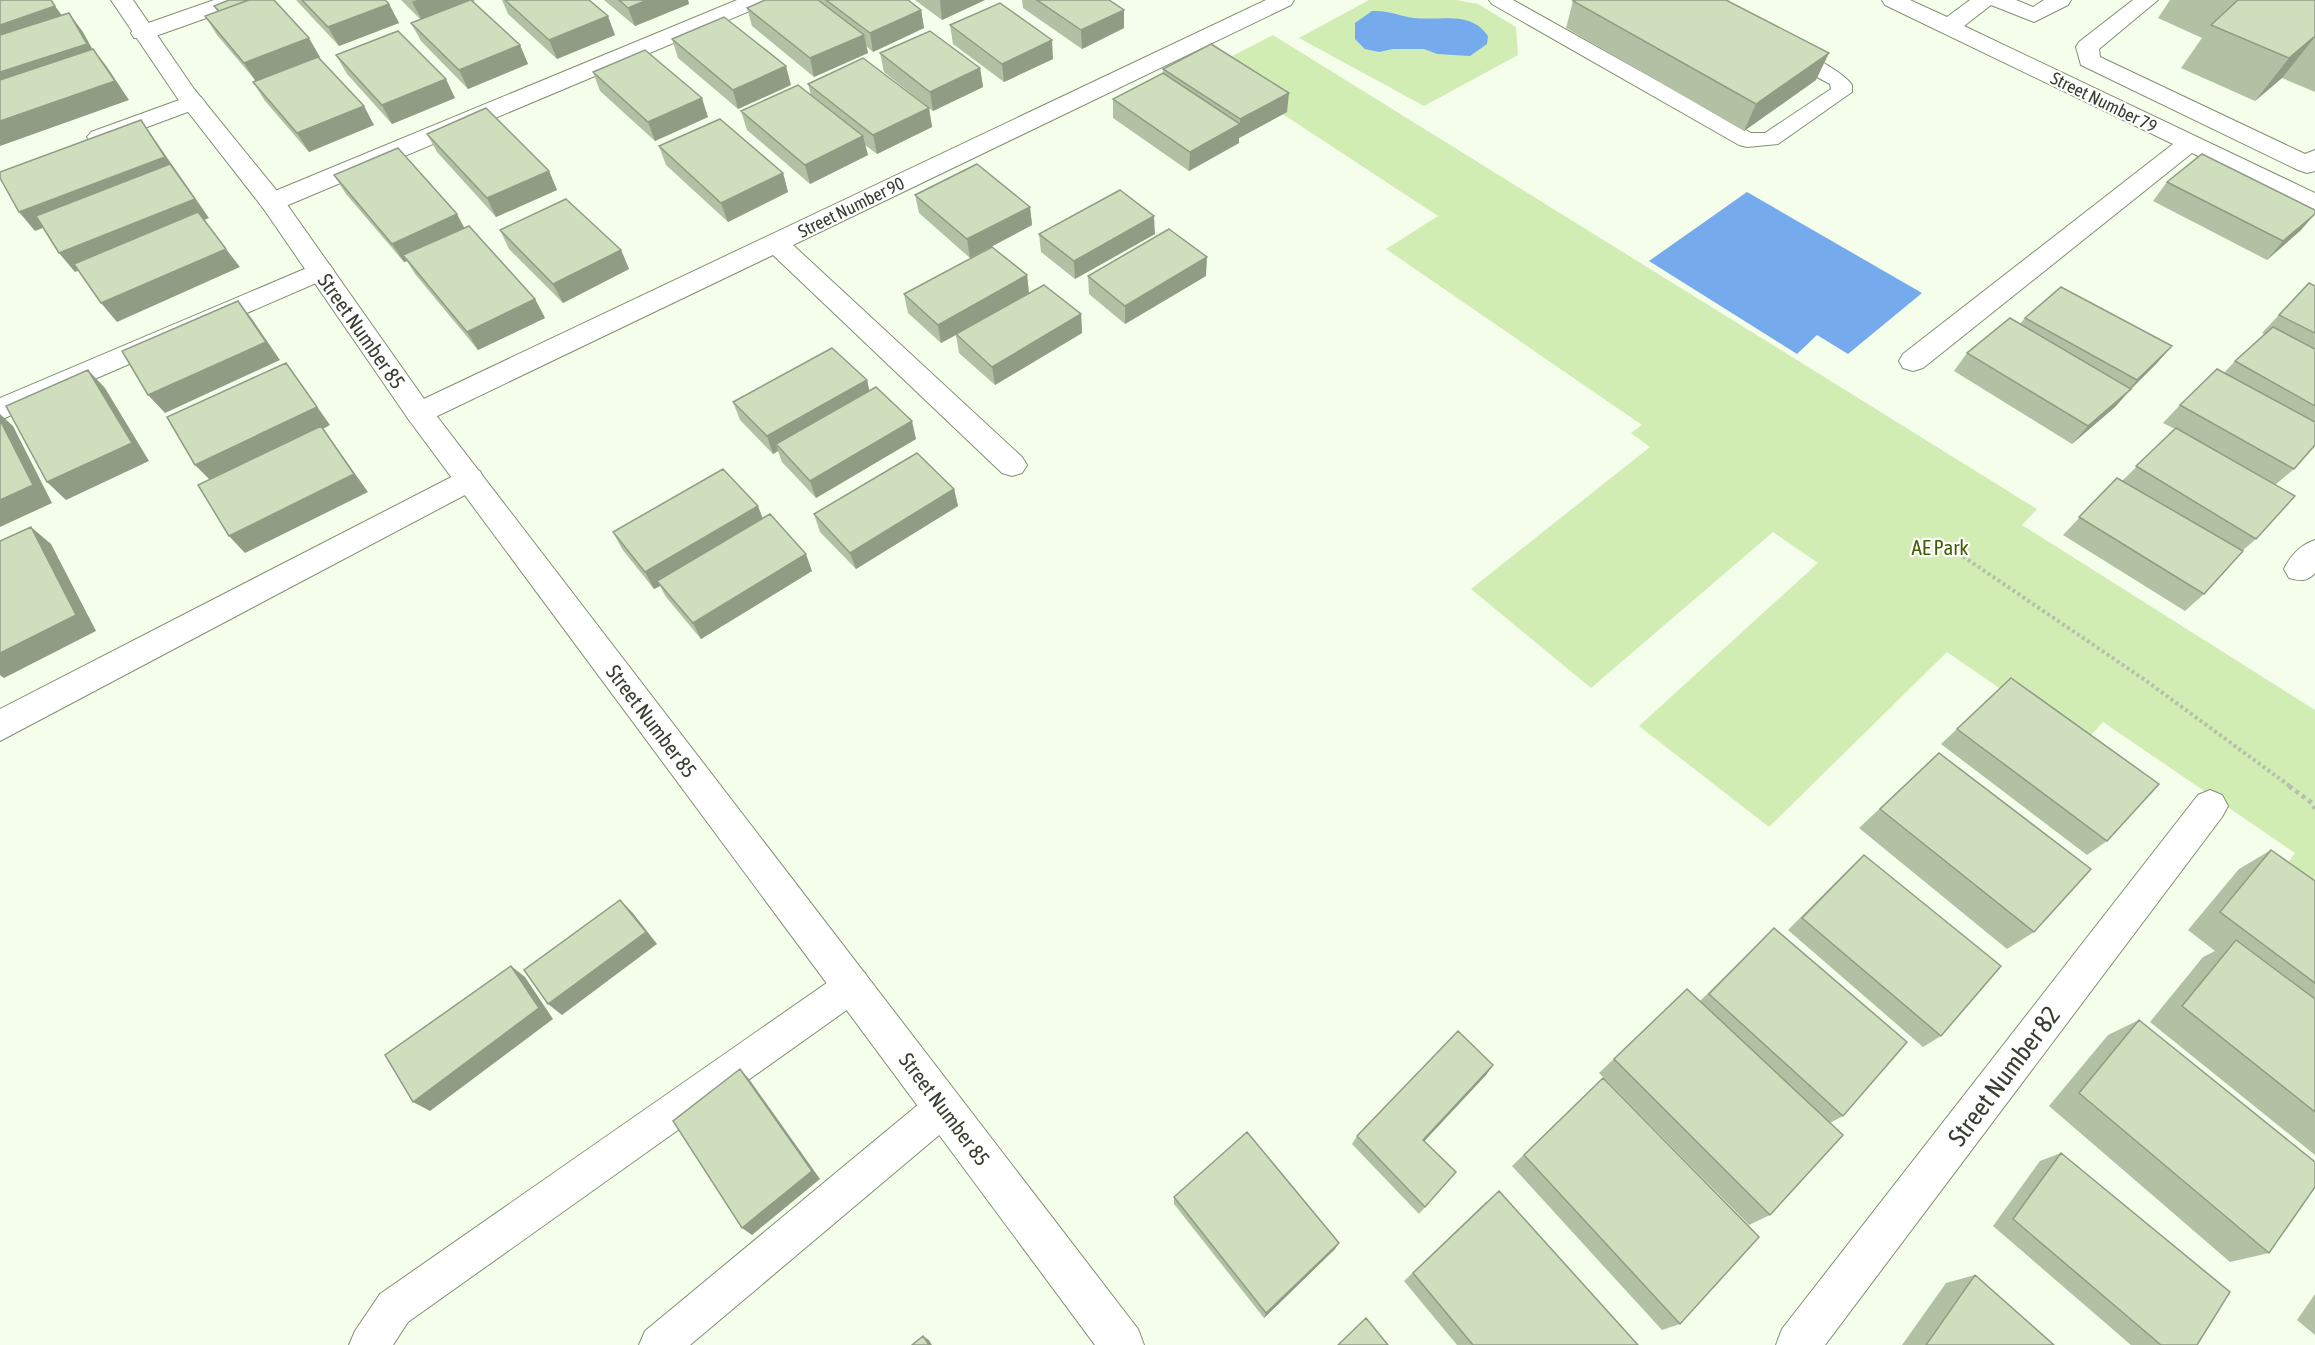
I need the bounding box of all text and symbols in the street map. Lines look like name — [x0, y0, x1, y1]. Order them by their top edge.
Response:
street label: Street Number 79 — [2047, 67, 2161, 137]
street label: Street Number 90 — [794, 172, 908, 242]
street label: Street Number 85 — [313, 269, 411, 393]
park label: AE Park — [1911, 535, 1969, 559]
street label: Street Number 85 — [602, 660, 702, 782]
street label: Street Number 82 — [1942, 1000, 2066, 1152]
street label: Street Number 85 — [895, 1048, 995, 1170]

